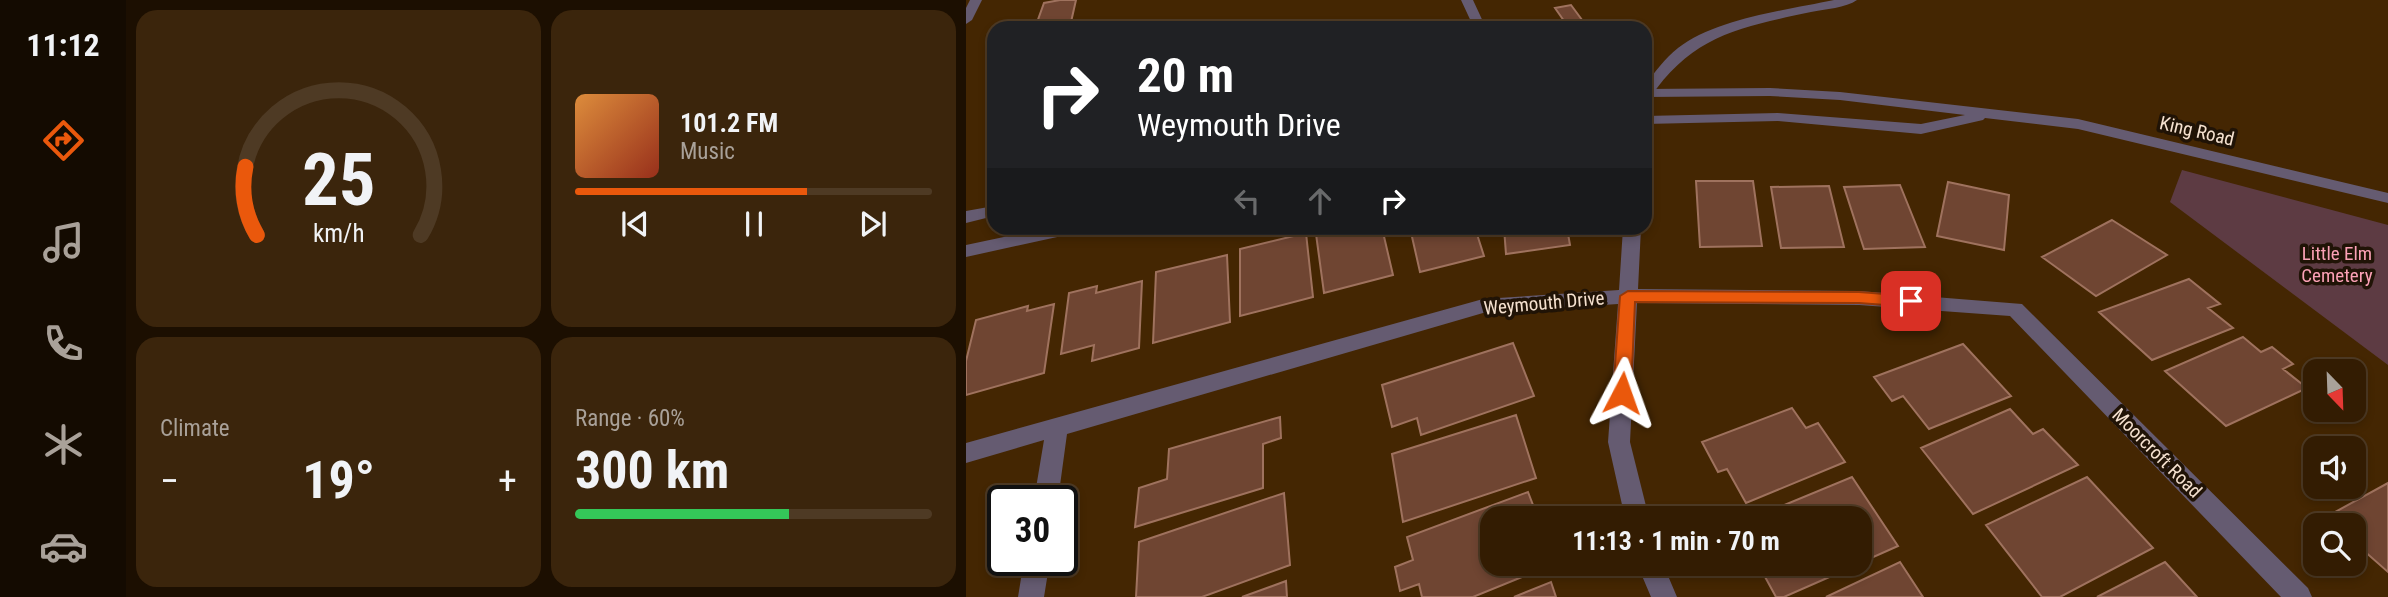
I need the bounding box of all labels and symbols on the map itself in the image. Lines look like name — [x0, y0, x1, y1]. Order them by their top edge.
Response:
street label: King Road — [2157, 111, 2237, 151]
park label: Little Elm Cemetery — [2301, 242, 2373, 287]
pin — [1881, 271, 1941, 331]
street label: Weymouth Drive — [1483, 286, 1605, 320]
position arrow — [1585, 356, 1659, 430]
north arrow — [2303, 359, 2366, 422]
street label: Moorcroft Road — [2107, 403, 2207, 503]
speed limit sign: 30 — [987, 485, 1078, 576]

